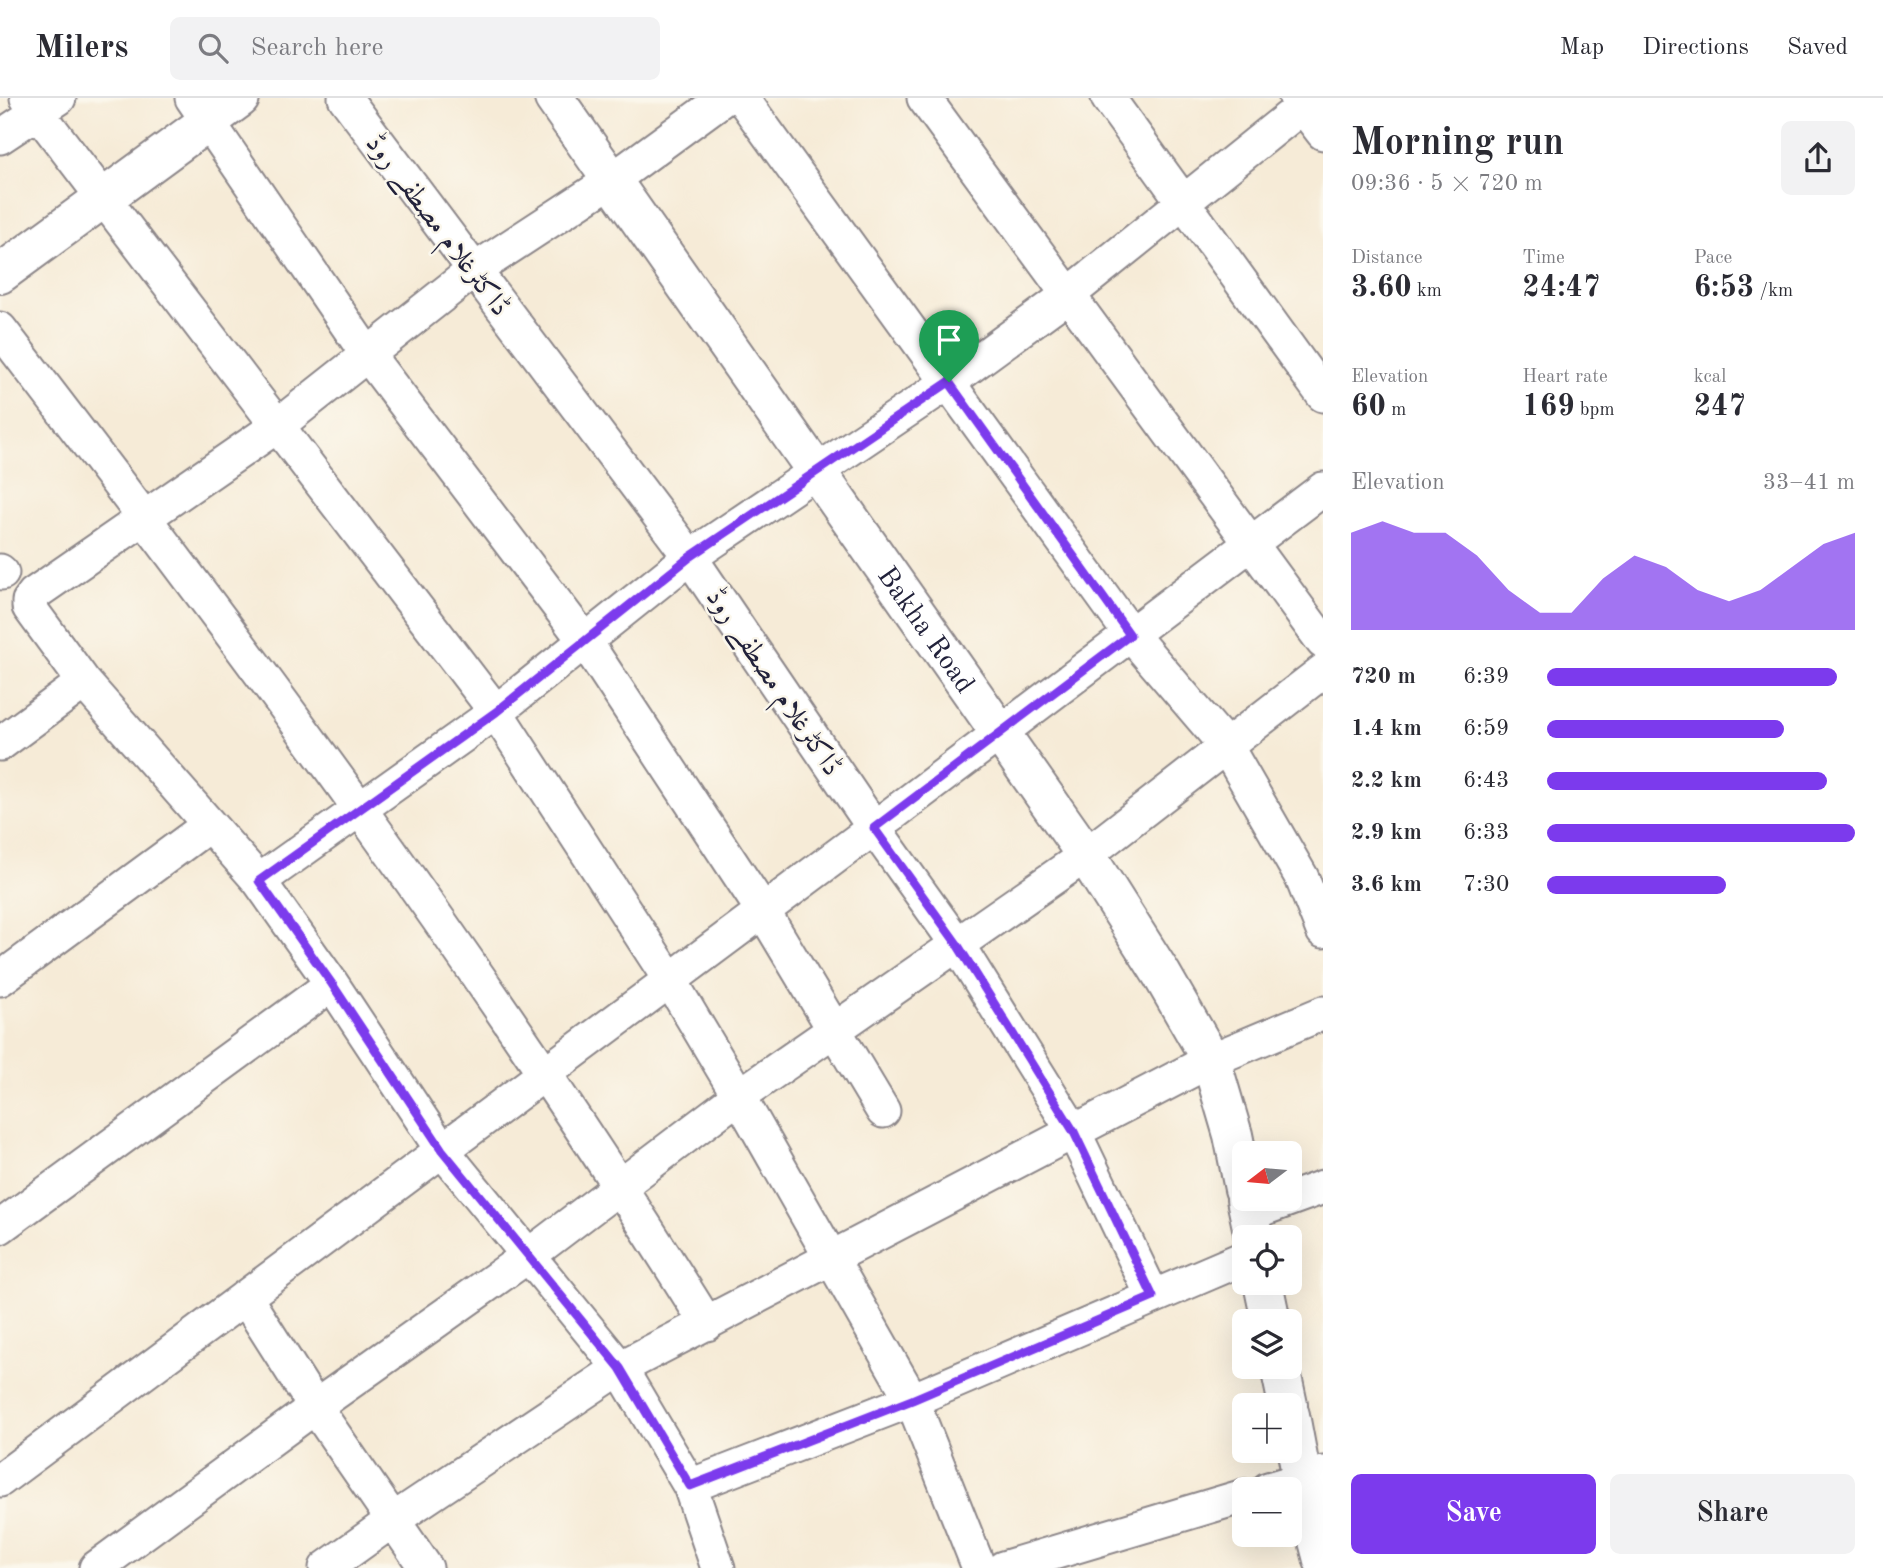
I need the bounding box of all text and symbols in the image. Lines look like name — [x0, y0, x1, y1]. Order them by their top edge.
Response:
search box — [170, 17, 660, 80]
icon: search — [194, 29, 232, 67]
text: Milers — [35, 32, 128, 65]
text: Search here — [250, 35, 383, 61]
text: Map — [1560, 36, 1604, 60]
text: Directions — [1642, 36, 1749, 60]
text: Saved — [1787, 36, 1848, 60]
button: share — [1781, 121, 1855, 195]
text: Morning run — [1351, 125, 1564, 163]
street label: ڈاکٹرغلام مصطفے روڈ — [353, 128, 516, 327]
text: 09:36 · 5 × 720 m — [1351, 172, 1543, 195]
text: Distance — [1351, 249, 1423, 268]
text: Time — [1522, 249, 1565, 268]
text: Pace — [1694, 249, 1732, 268]
text: 3.60 — [1351, 273, 1412, 303]
text: 24:47 — [1522, 273, 1600, 303]
text: 6:53 — [1694, 273, 1754, 303]
text: km — [1412, 282, 1442, 301]
text: /km — [1754, 282, 1793, 301]
pin — [919, 310, 979, 382]
icon: arrive — [930, 321, 968, 359]
text: Elevation — [1351, 368, 1428, 387]
text: Heart rate — [1522, 368, 1608, 387]
text: kcal — [1694, 368, 1726, 387]
text: 60 — [1351, 392, 1386, 422]
text: 169 — [1522, 392, 1575, 422]
text: 247 — [1694, 392, 1746, 422]
text: m — [1386, 401, 1406, 420]
text: bpm — [1575, 401, 1615, 420]
text: Elevation — [1351, 471, 1445, 494]
text: 33–41 m — [1763, 471, 1855, 494]
street label: Bakha Road — [871, 562, 978, 699]
street label: ڈاکٹرغلام مصطفے روڈ — [693, 582, 848, 786]
text: 720 m — [1351, 665, 1416, 688]
text: 6:39 — [1463, 665, 1509, 688]
text: 1.4 km — [1351, 717, 1422, 740]
text: 6:59 — [1463, 717, 1509, 740]
text: 2.2 km — [1351, 769, 1422, 792]
text: 6:43 — [1463, 769, 1509, 792]
text: 2.9 km — [1351, 821, 1422, 844]
text: 6:33 — [1463, 821, 1509, 844]
text: 3.6 km — [1351, 873, 1422, 896]
text: 7:30 — [1463, 873, 1509, 896]
north arrow — [1232, 1141, 1302, 1211]
map controls — [1232, 1141, 1302, 1547]
button: locate — [1232, 1225, 1302, 1295]
button: layers — [1232, 1309, 1302, 1379]
button: + — [1232, 1393, 1302, 1463]
button: Save — [1351, 1474, 1596, 1554]
button: Share — [1610, 1474, 1855, 1554]
button: − — [1232, 1477, 1302, 1547]

